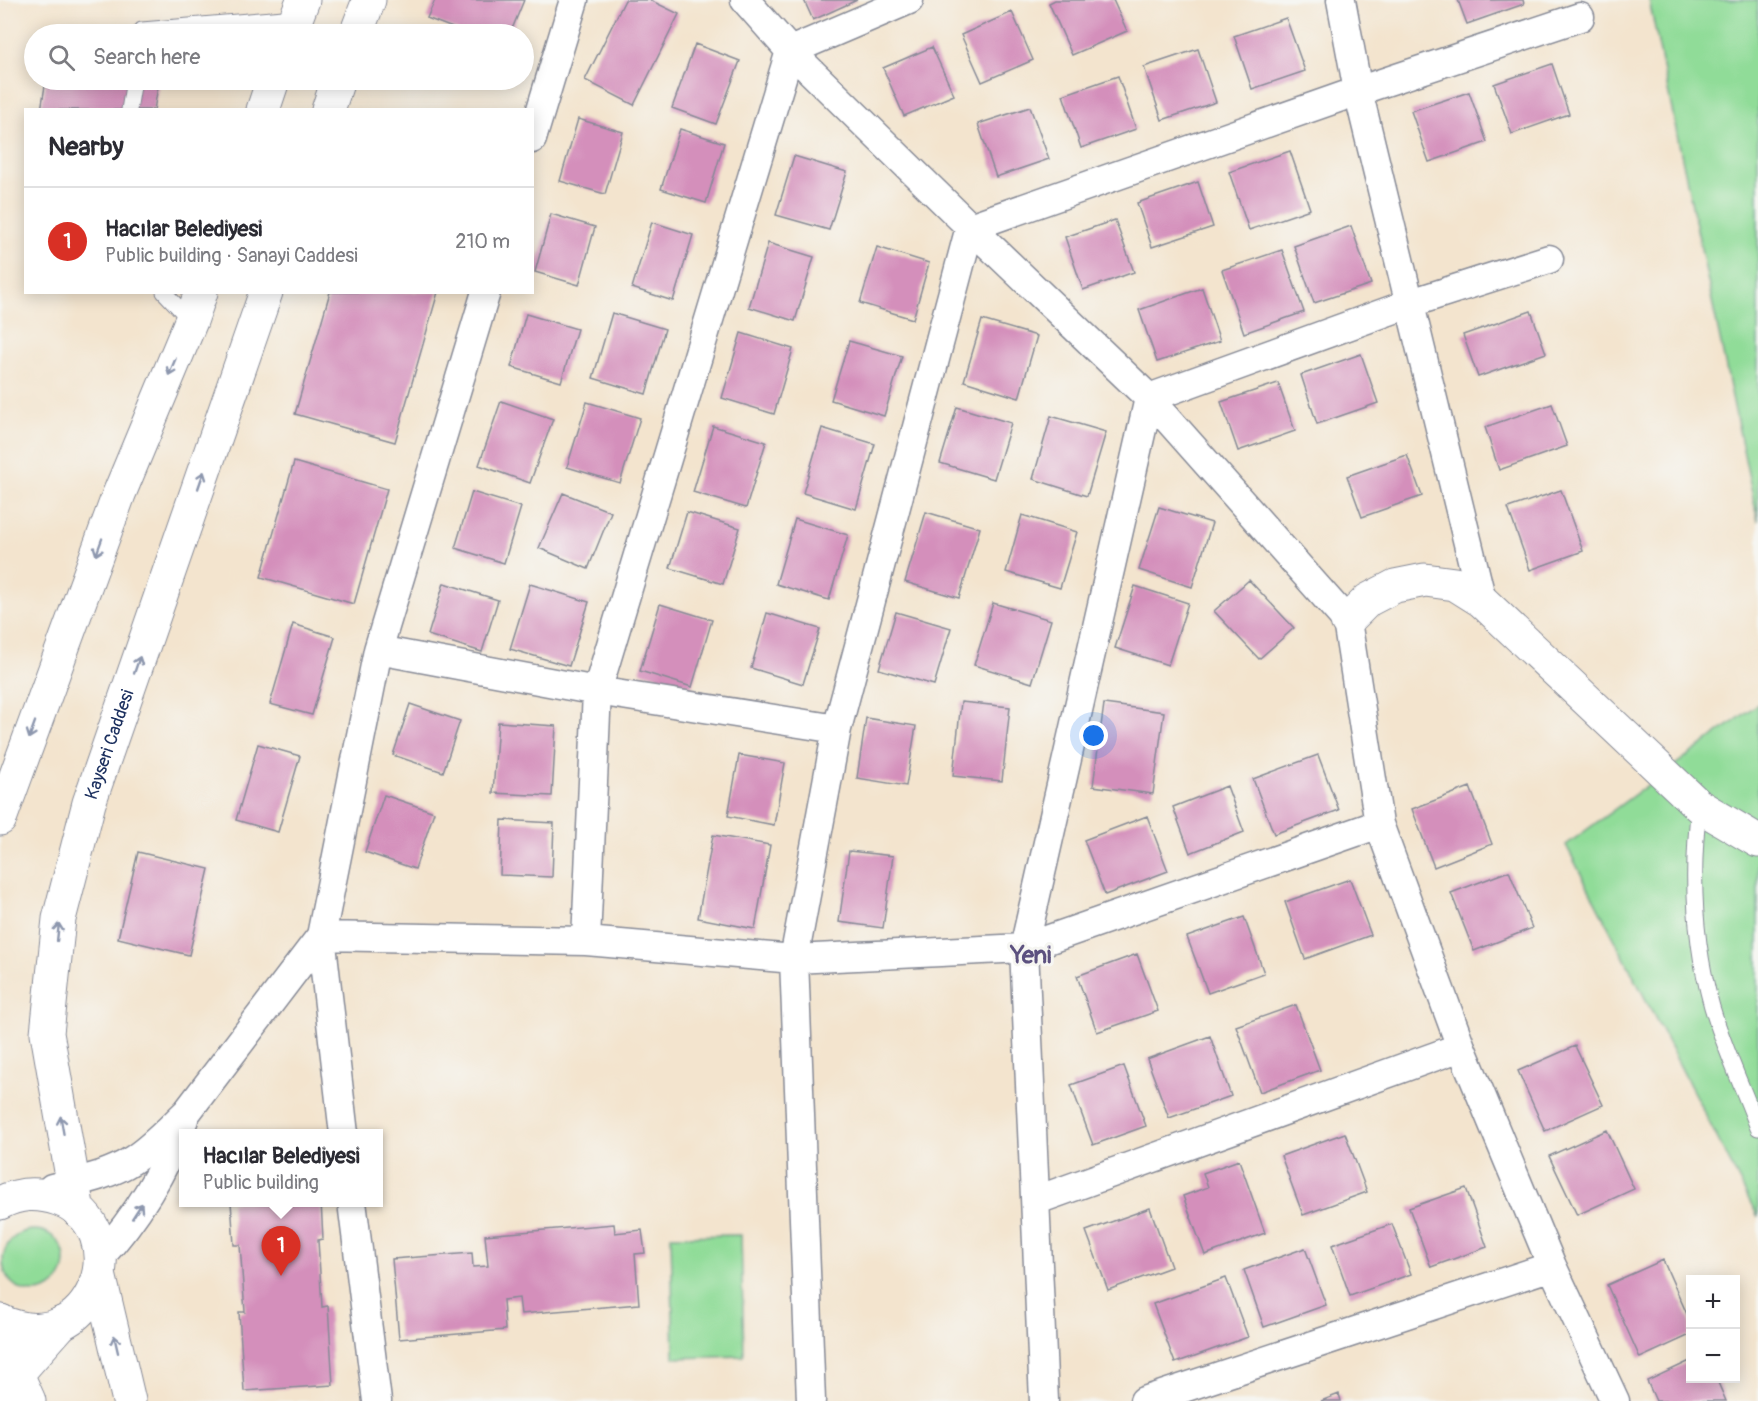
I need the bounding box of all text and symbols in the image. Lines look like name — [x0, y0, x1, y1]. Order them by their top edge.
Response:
search box — [24, 24, 534, 90]
icon: search — [45, 41, 78, 74]
text: Search here — [93, 43, 200, 71]
text: Nearby — [48, 131, 124, 163]
text: Hacılar Belediyesi — [105, 215, 262, 243]
text: 1 — [64, 229, 71, 254]
text: 210 m — [455, 229, 510, 254]
text: Public building · Sanayi Caddesi — [105, 243, 358, 268]
one-way arrow — [166, 357, 177, 375]
one-way arrow — [197, 471, 208, 490]
one-way arrow — [93, 537, 104, 556]
one-way arrow — [133, 656, 144, 675]
street label: Kayseri Caddesi — [80, 687, 139, 803]
one-way arrow — [26, 721, 37, 739]
your location — [1079, 721, 1108, 750]
one-way arrow — [52, 922, 63, 942]
district label: Yeni — [1010, 941, 1051, 970]
one-way arrow — [57, 1115, 68, 1135]
popup — [179, 1129, 383, 1207]
text: Hacılar Belediyesi — [202, 1142, 360, 1170]
text: Public building — [202, 1170, 319, 1195]
one-way arrow — [131, 1203, 143, 1220]
pin: 1 — [262, 1226, 300, 1276]
map controls — [1686, 1275, 1740, 1383]
button: + — [1686, 1275, 1740, 1329]
button: − — [1686, 1329, 1740, 1383]
one-way arrow — [109, 1335, 121, 1354]

